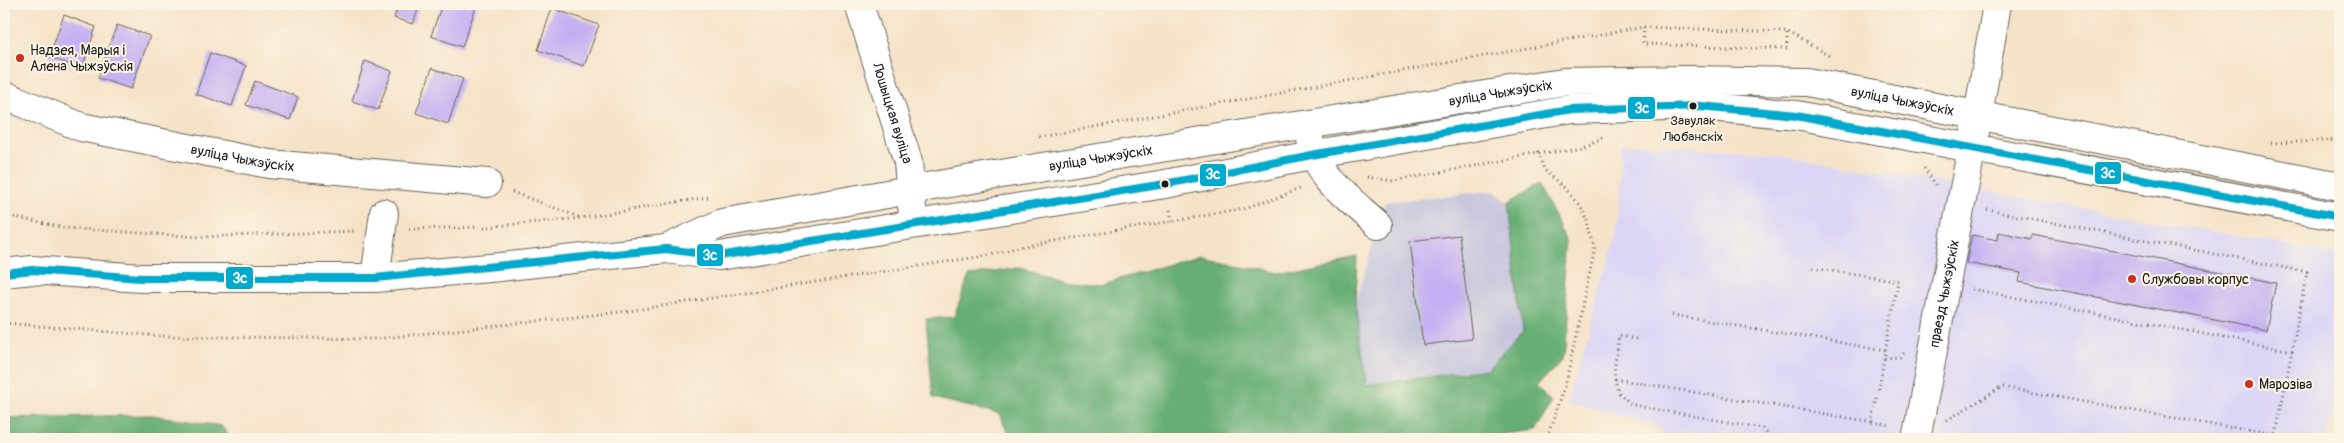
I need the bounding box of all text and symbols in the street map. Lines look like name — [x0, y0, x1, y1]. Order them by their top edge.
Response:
place label: Надзея, Марыя і Алена Чыжэўскія — [30, 42, 133, 75]
marker: Надзея, Марыя і Алена Чыжэўскія — [14, 52, 26, 64]
street label: Лошыцкая вуліца — [869, 59, 916, 166]
street label: вуліца Чыжэўскіх — [1447, 76, 1554, 109]
street label: вуліца Чыжэўскіх — [1850, 82, 1956, 119]
line badge: 3с — [1627, 96, 1656, 120]
text: 3с — [1635, 100, 1649, 117]
marker: Завулак Любанскіх — [1688, 101, 1698, 111]
place label: Завулак Любанскіх — [1662, 113, 1723, 145]
street label: вуліца Чыжэўскіх — [189, 140, 295, 175]
street label: вуліца Чыжэўскіх — [1048, 141, 1154, 175]
line badge: 3с — [2094, 161, 2122, 185]
line badge: 3с — [1199, 163, 1227, 187]
text: 3с — [2101, 165, 2115, 182]
text: 3с — [1206, 166, 1220, 183]
unlabelled marker — [1160, 179, 1170, 189]
street label: праезд Чыжэўскіх — [1925, 238, 1963, 349]
line badge: 3с — [696, 243, 724, 267]
text: 3с — [703, 247, 717, 264]
line badge: 3с — [225, 266, 254, 290]
text: 3с — [233, 270, 247, 287]
place label: Службовы корпус — [2142, 271, 2249, 288]
marker: Службовы корпус — [2126, 273, 2138, 285]
place label: Марозіва — [2259, 376, 2312, 393]
marker: Марозіва — [2243, 378, 2255, 390]

